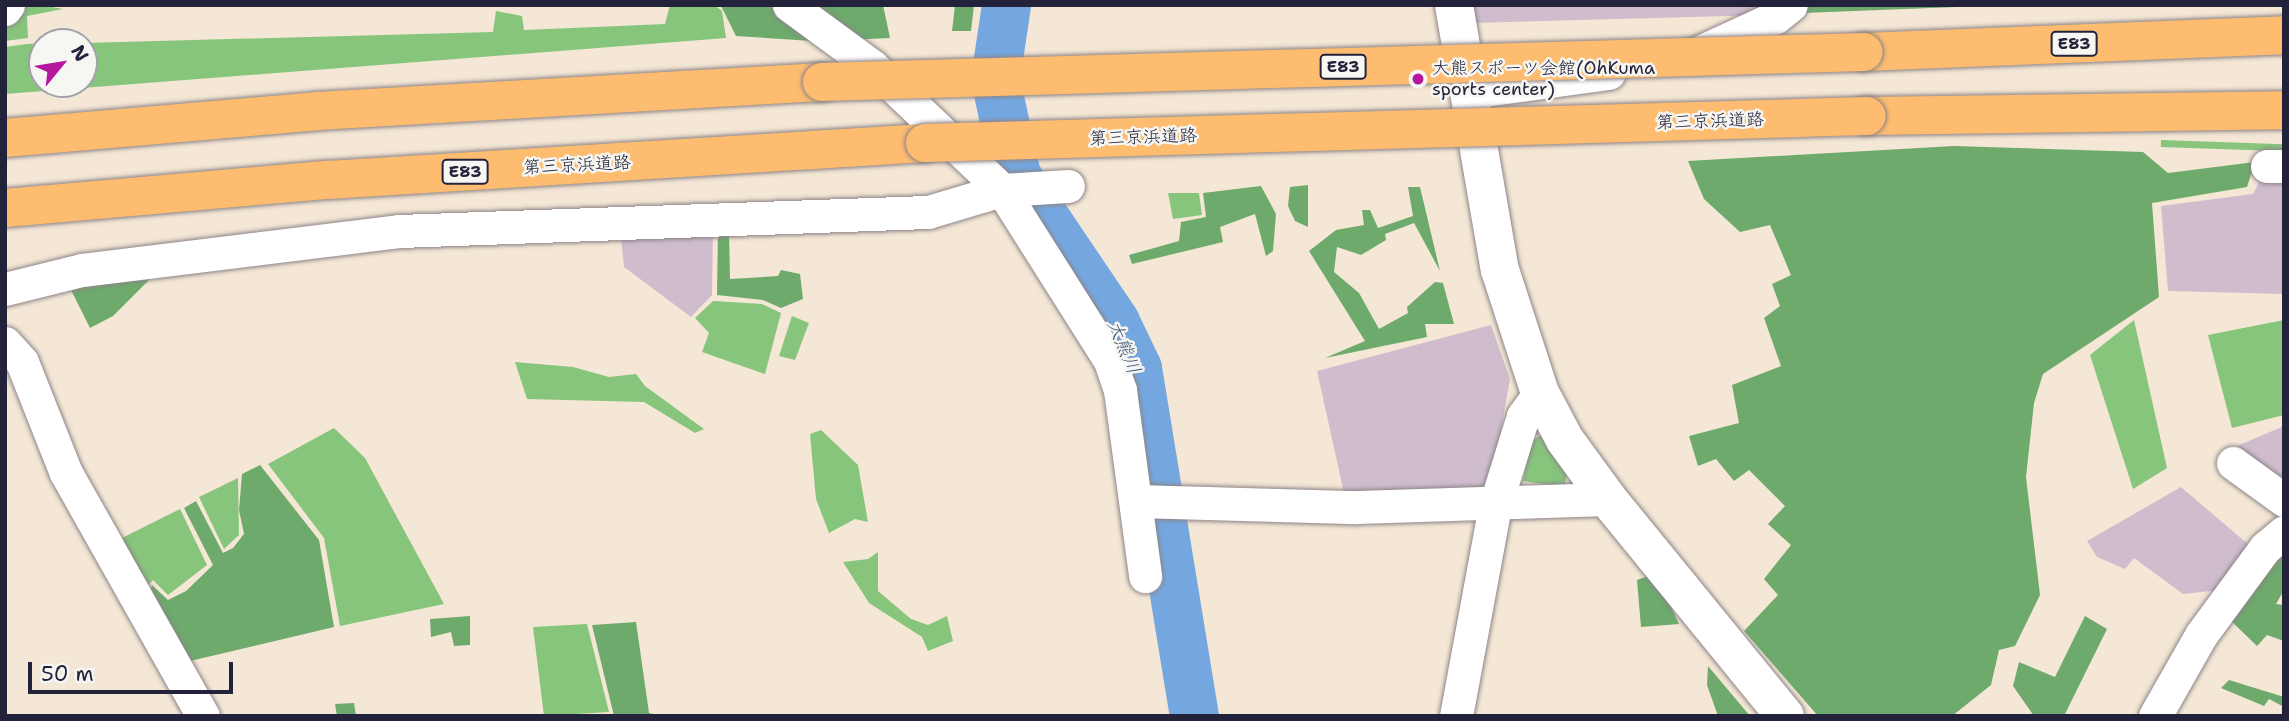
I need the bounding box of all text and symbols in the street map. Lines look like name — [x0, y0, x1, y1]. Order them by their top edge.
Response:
north arrow — [28, 28, 98, 98]
road number: E83 — [2050, 32, 2098, 56]
text: N — [65, 40, 94, 66]
road number: E83 — [1318, 54, 1368, 80]
place label: 大熊スポーツ会館(OhKuma sports center) — [1432, 58, 1654, 100]
marker: 大熊スポーツ会館(OhKuma sports center) — [1410, 71, 1426, 87]
street label: 第三京浜道路 — [1656, 108, 1764, 134]
street label: 第三京浜道路 — [1089, 124, 1197, 150]
street label: 第三京浜道路 — [523, 151, 631, 179]
road number: E83 — [440, 160, 490, 184]
water label: 大熊川 — [1102, 316, 1146, 378]
scale bar — [32, 648, 236, 692]
text: 50 m — [41, 660, 94, 688]

